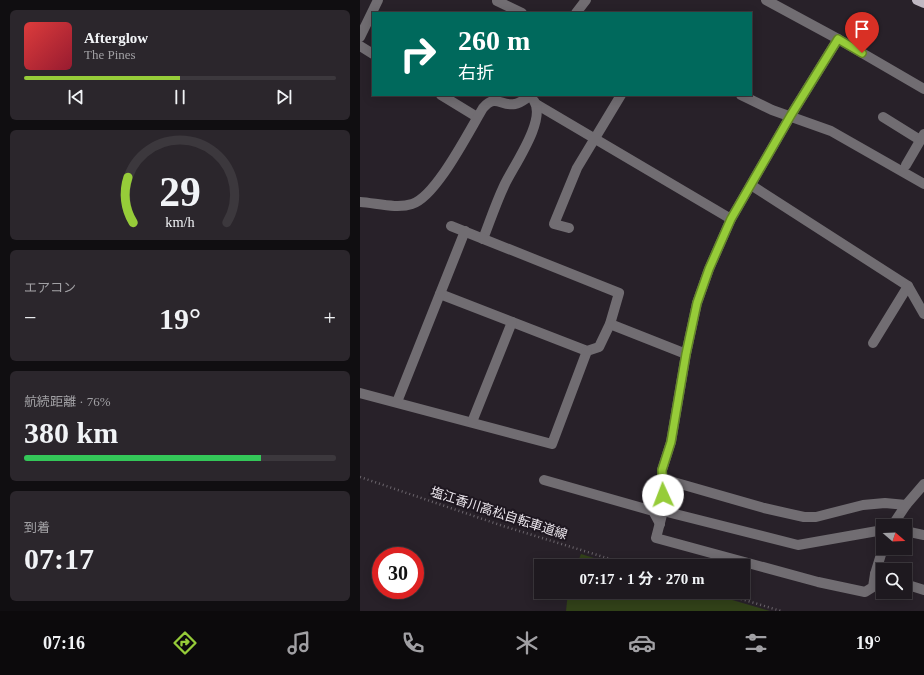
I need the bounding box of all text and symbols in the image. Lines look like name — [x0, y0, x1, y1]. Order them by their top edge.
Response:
pin — [845, 12, 879, 53]
icon: arrive — [851, 18, 873, 40]
text: 260 m — [458, 25, 530, 56]
icon: right — [392, 28, 444, 80]
text: Afterglow — [84, 30, 148, 46]
text: The Pines — [84, 47, 136, 62]
text: 右折 — [458, 63, 494, 83]
icon: previous — [65, 86, 87, 108]
icon: pause — [169, 86, 191, 108]
icon: next — [273, 86, 295, 108]
text: 29 — [159, 169, 201, 215]
text: km/h — [165, 214, 195, 230]
text: エアコン — [24, 280, 76, 295]
text: 19° — [159, 302, 201, 335]
text: − — [24, 305, 36, 330]
text: + — [324, 305, 336, 330]
text: 航続距離 · 76% — [24, 394, 111, 409]
text: 380 km — [24, 416, 118, 449]
position arrow — [642, 474, 684, 516]
street label: 塩江香川高松自転車道線 — [429, 484, 569, 542]
north arrow — [876, 519, 912, 555]
map controls — [876, 519, 912, 599]
text: 到着 — [24, 520, 50, 535]
text: 07:17 — [24, 542, 94, 575]
speed limit sign: 30 — [372, 547, 424, 599]
button: search — [876, 563, 912, 599]
text: 07:17 · 1 分 · 270 m — [580, 571, 705, 587]
icon: directions — [171, 629, 199, 657]
icon: music — [285, 629, 313, 657]
icon: phone — [399, 629, 427, 657]
icon: climate — [513, 629, 541, 657]
icon: car — [628, 629, 656, 657]
icon: filters — [742, 629, 770, 657]
text: 07:16 — [43, 633, 85, 653]
text: 19° — [856, 633, 881, 653]

